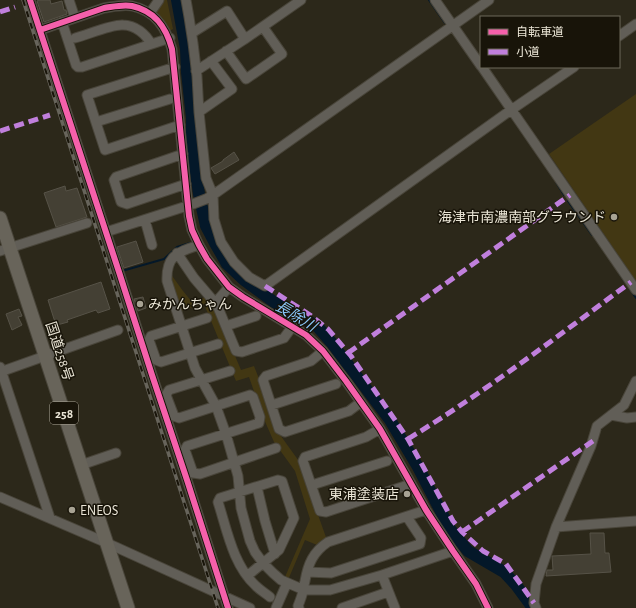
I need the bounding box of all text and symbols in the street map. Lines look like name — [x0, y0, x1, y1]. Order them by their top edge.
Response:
legend — [480, 16, 620, 68]
text: 自転車道 — [516, 25, 564, 38]
text: 小道 — [516, 45, 540, 58]
place label: 海津市南濃南部グラウンド — [438, 210, 606, 225]
marker: 海津市南濃南部グラウンド — [609, 212, 619, 222]
place label: みかんちゃん — [148, 297, 232, 312]
water label: 長除川 — [273, 298, 321, 335]
marker: みかんちゃん — [135, 299, 145, 309]
street label: 国道258号 — [43, 320, 76, 382]
road number: 258 — [50, 402, 78, 424]
place label: 東浦塗装店 — [329, 487, 399, 502]
marker: 東浦塗装店 — [402, 489, 412, 499]
place label: ENEOS — [80, 504, 118, 518]
marker: ENEOS — [67, 505, 77, 515]

